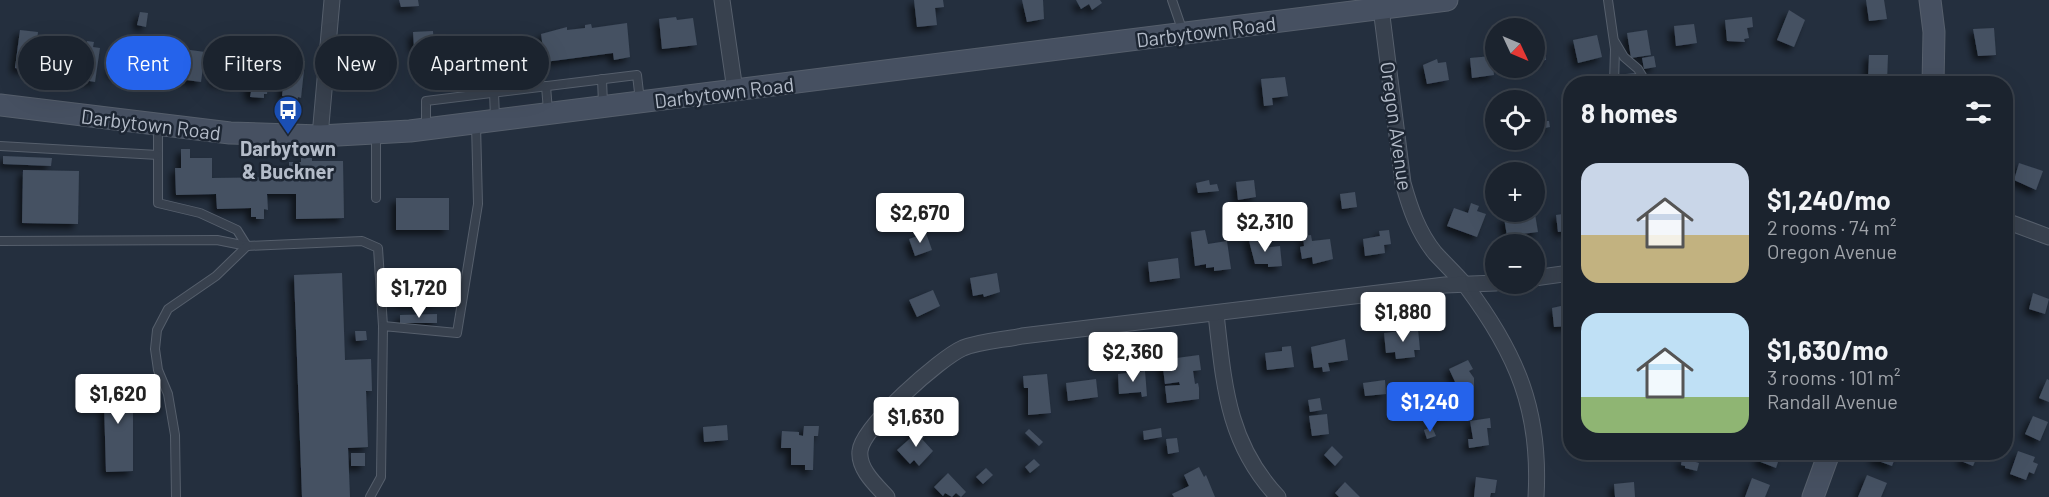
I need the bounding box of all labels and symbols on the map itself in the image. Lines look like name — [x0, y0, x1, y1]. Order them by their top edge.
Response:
street label: Darbytown Road — [1135, 11, 1277, 51]
north arrow — [1485, 18, 1545, 78]
street label: Oregon Avenue — [1376, 60, 1418, 192]
street label: Darbytown Road — [653, 72, 795, 112]
bus stop icon: Darbytown & Buckner — [272, 94, 304, 136]
street label: Darbytown Road — [80, 104, 222, 144]
place label: Darbytown & Buckner — [240, 136, 336, 183]
pin: $2,670 — [871, 193, 969, 244]
pin: $2,310 — [1216, 202, 1314, 253]
pin: $1,720 — [370, 268, 468, 319]
pin: $1,880 — [1354, 292, 1452, 343]
pin: $2,360 — [1084, 332, 1182, 383]
pin: $1,620 — [69, 374, 167, 425]
pin: $1,240 — [1381, 382, 1479, 433]
pin: $1,630 — [867, 397, 965, 448]

